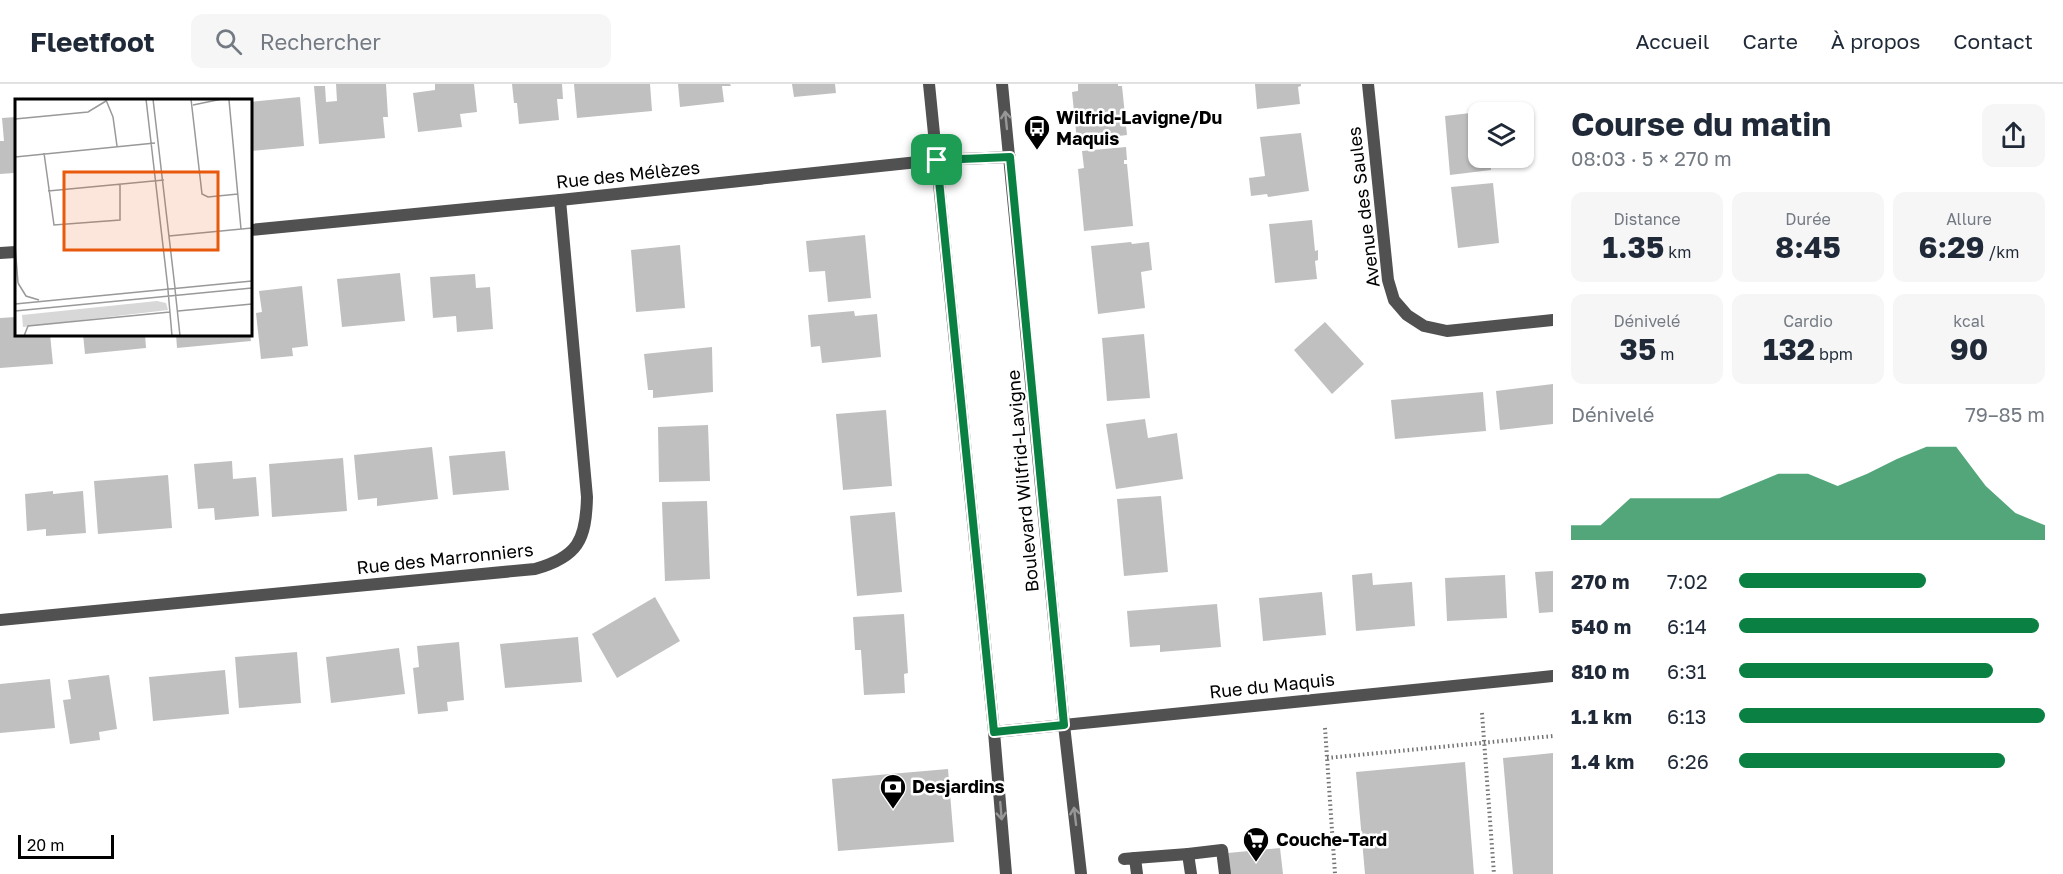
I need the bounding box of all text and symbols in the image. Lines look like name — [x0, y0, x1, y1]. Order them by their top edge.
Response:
search box — [191, 14, 611, 68]
text: Fleetfoot — [30, 25, 155, 58]
icon: search — [212, 25, 245, 58]
text: Rechercher — [260, 28, 381, 55]
text: Accueil — [1636, 28, 1709, 54]
text: Carte — [1742, 28, 1798, 54]
text: À propos — [1831, 28, 1920, 54]
text: Contact — [1953, 28, 2033, 54]
inset map — [15, 99, 252, 336]
map controls — [1468, 102, 1534, 168]
button: layers — [1468, 102, 1534, 168]
text: Course du matin — [1571, 104, 1831, 143]
button: share — [1982, 104, 2045, 167]
place label: Wilfrid-Lavigne/Du Maquis — [1056, 106, 1222, 149]
one-way arrow — [1000, 111, 1011, 131]
bus stop icon: Wilfrid-Lavigne/Du Maquis — [1022, 113, 1052, 151]
street label: Avenue des Saules — [1342, 126, 1384, 289]
pin — [911, 134, 962, 185]
icon: arrive — [920, 143, 953, 176]
text: 08:03 · 5 × 270 m — [1571, 146, 1732, 170]
street label: Rue des Mélèzes — [555, 156, 701, 192]
text: Distance — [1613, 209, 1681, 229]
text: Durée — [1785, 209, 1831, 229]
text: Allure — [1946, 209, 1992, 229]
text: 1.35 — [1603, 229, 1664, 265]
text: 8:45 — [1775, 229, 1841, 265]
text: 6:29 — [1919, 229, 1985, 265]
text: km — [1664, 242, 1691, 262]
text: /km — [1985, 242, 2019, 262]
text: Dénivelé — [1614, 311, 1680, 331]
text: Cardio — [1783, 311, 1833, 331]
text: kcal — [1953, 311, 1985, 331]
text: 35 — [1620, 331, 1656, 367]
text: 132 — [1763, 331, 1815, 367]
text: 90 — [1950, 331, 1988, 367]
text: m — [1656, 344, 1674, 364]
text: bpm — [1815, 344, 1853, 364]
street label: Boulevard Wilfrid-Lavigne — [1001, 369, 1043, 593]
text: Dénivelé — [1571, 402, 1654, 426]
text: 79–85 m — [1965, 402, 2045, 426]
street label: Rue des Marronniers — [355, 538, 534, 578]
text: 270 m — [1571, 569, 1630, 593]
text: 7:02 — [1667, 569, 1708, 593]
text: 540 m — [1571, 614, 1631, 638]
text: 6:14 — [1667, 614, 1707, 638]
text: 810 m — [1571, 659, 1630, 683]
text: 6:31 — [1667, 659, 1707, 683]
street label: Rue du Maquis — [1208, 667, 1336, 703]
text: 1.1 km — [1571, 704, 1632, 728]
text: 6:13 — [1667, 704, 1707, 728]
text: 1.4 km — [1571, 749, 1634, 773]
text: 6:26 — [1667, 749, 1709, 773]
bank icon: Desjardins — [878, 772, 908, 810]
place label: Desjardins — [912, 775, 1005, 797]
one-way arrow — [996, 800, 1007, 820]
one-way arrow — [1069, 806, 1080, 826]
supermarket icon: Couche-Tard — [1241, 825, 1271, 863]
place label: Couche-Tard — [1276, 828, 1387, 850]
scale bar — [18, 832, 114, 860]
text: 20 m — [27, 835, 64, 855]

